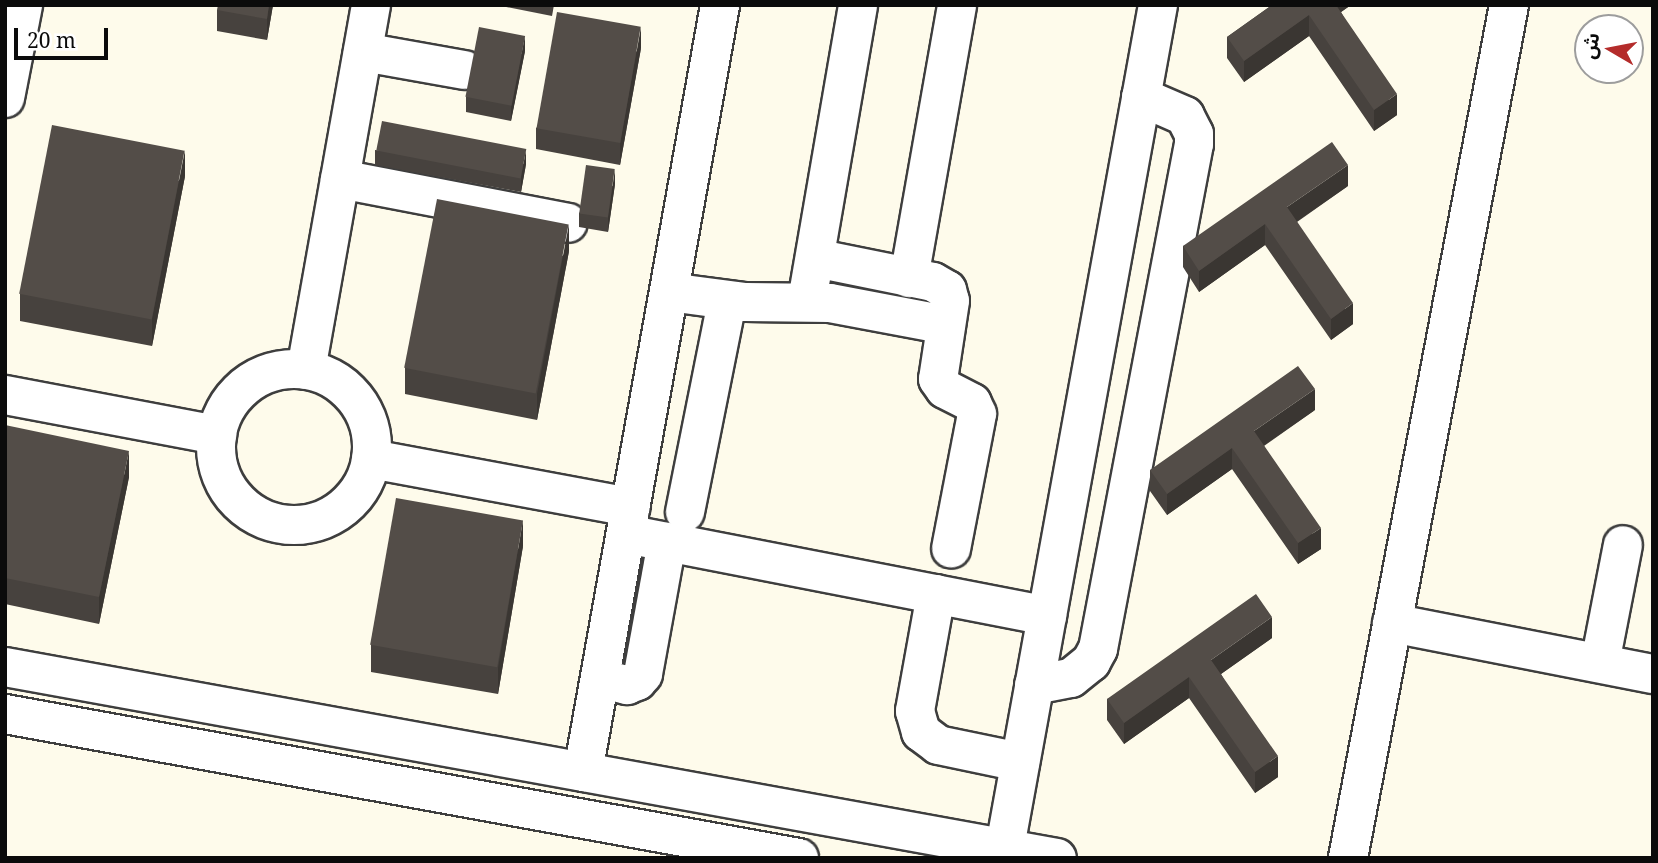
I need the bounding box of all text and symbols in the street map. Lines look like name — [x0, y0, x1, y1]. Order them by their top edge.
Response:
scale bar — [18, 14, 112, 58]
north arrow — [1574, 14, 1644, 84]
text: 20 m — [27, 26, 76, 54]
text: ش — [1575, 31, 1605, 61]

